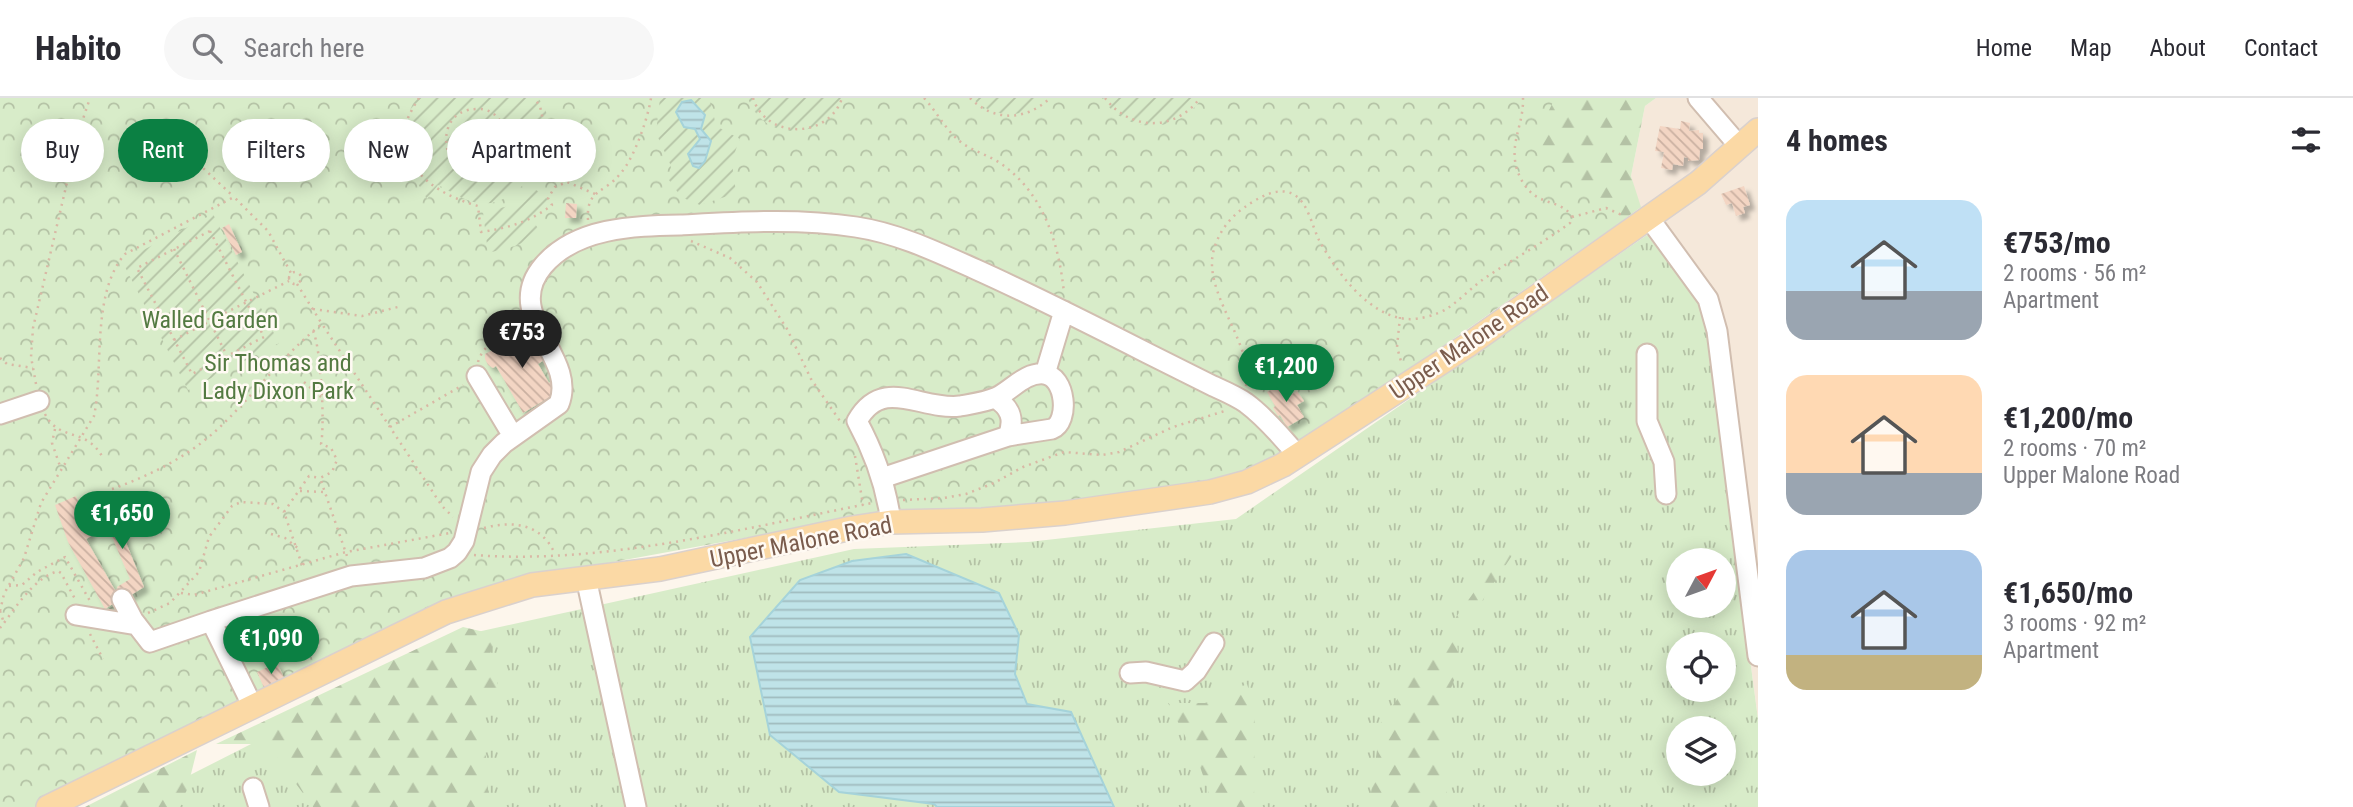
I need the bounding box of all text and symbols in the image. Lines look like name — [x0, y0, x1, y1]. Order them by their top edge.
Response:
search box — [164, 17, 654, 80]
text: Habito — [35, 29, 122, 68]
icon: search — [188, 29, 226, 67]
text: Search here — [244, 33, 364, 63]
text: Home — [1976, 34, 2032, 62]
text: Map — [2070, 34, 2112, 62]
text: About — [2150, 34, 2206, 62]
text: Contact — [2244, 34, 2318, 62]
chip: Buy — [21, 119, 104, 182]
chip: Rent — [118, 119, 208, 182]
chip: Filters — [222, 119, 330, 182]
chip: New — [344, 119, 433, 182]
chip: Apartment — [447, 119, 596, 182]
icon: filters — [2287, 121, 2325, 159]
text: 4 homes — [1786, 123, 1888, 158]
text: €753/mo — [2003, 225, 2111, 260]
icon: home — [1842, 228, 1926, 312]
text: 2 rooms · 56 m² — [2003, 260, 2146, 287]
street label: Upper Malone Road — [1384, 279, 1554, 405]
text: Apartment — [2003, 287, 2099, 314]
park label: Walled Garden — [142, 306, 278, 334]
pin: €753 — [481, 310, 563, 370]
text: €753 — [499, 319, 545, 346]
pin: €1,200 — [1229, 344, 1343, 404]
park label: Sir Thomas and Lady Dixon Park — [202, 349, 354, 405]
text: €1,200 — [1254, 353, 1318, 380]
text: €1,200/mo — [2003, 400, 2133, 435]
icon: home — [1842, 403, 1926, 487]
text: 2 rooms · 70 m² — [2003, 435, 2146, 462]
text: Upper Malone Road — [2003, 462, 2180, 489]
pin: €1,650 — [65, 491, 179, 551]
text: €1,650 — [90, 500, 154, 527]
street label: Upper Malone Road — [708, 511, 894, 573]
north arrow — [1666, 548, 1736, 618]
map controls — [1666, 548, 1736, 786]
text: €1,650/mo — [2003, 575, 2133, 610]
icon: home — [1842, 578, 1926, 662]
text: 3 rooms · 92 m² — [2003, 610, 2146, 637]
pin: €1,090 — [214, 616, 328, 676]
text: €1,090 — [239, 625, 303, 652]
button: locate — [1666, 632, 1736, 702]
text: Apartment — [2003, 637, 2099, 664]
button: layers — [1666, 716, 1736, 786]

